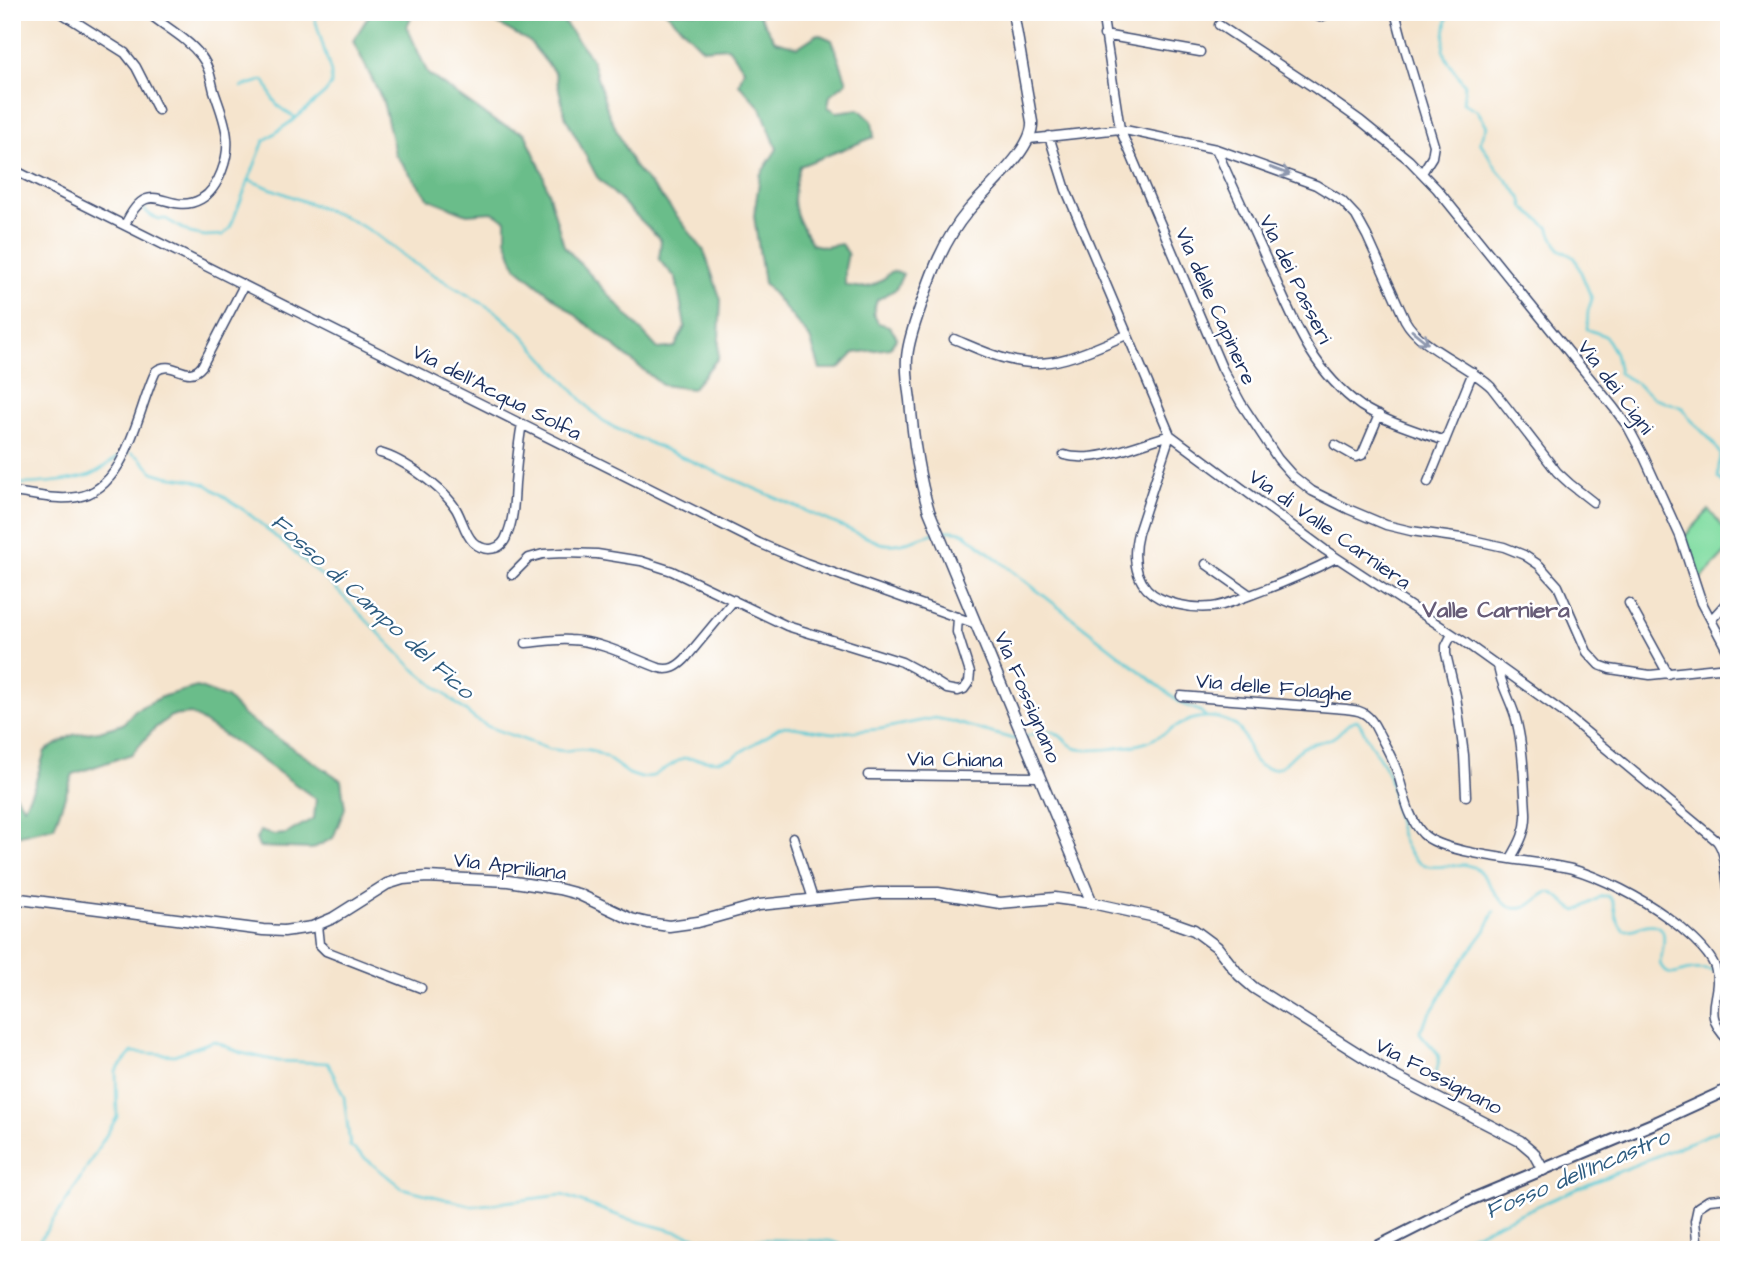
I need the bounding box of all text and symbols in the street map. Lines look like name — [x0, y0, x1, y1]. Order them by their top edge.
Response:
one-way arrow — [1268, 166, 1290, 178]
street label: Via dei Passeri — [1252, 210, 1339, 349]
street label: Via delle Capinere — [1167, 223, 1263, 390]
one-way arrow — [1410, 329, 1428, 344]
street label: Via dei Cigni — [1569, 334, 1661, 442]
street label: Via dell'Acqua Solfa — [407, 337, 587, 448]
street label: Via di Valle Carniera — [1243, 462, 1417, 597]
water label: Fosso di Campo del Fico — [264, 507, 482, 708]
district label: Valle Carniera — [1421, 594, 1570, 626]
street label: Via Fossignano — [985, 627, 1068, 768]
street label: Via delle Folaghe — [1194, 666, 1353, 711]
street label: Via Chiana — [907, 744, 1003, 775]
street label: Via Apriliana — [452, 845, 568, 889]
street label: Via Fossignano — [1369, 1031, 1508, 1124]
water label: Fosso dell'Incastro — [1480, 1120, 1676, 1227]

